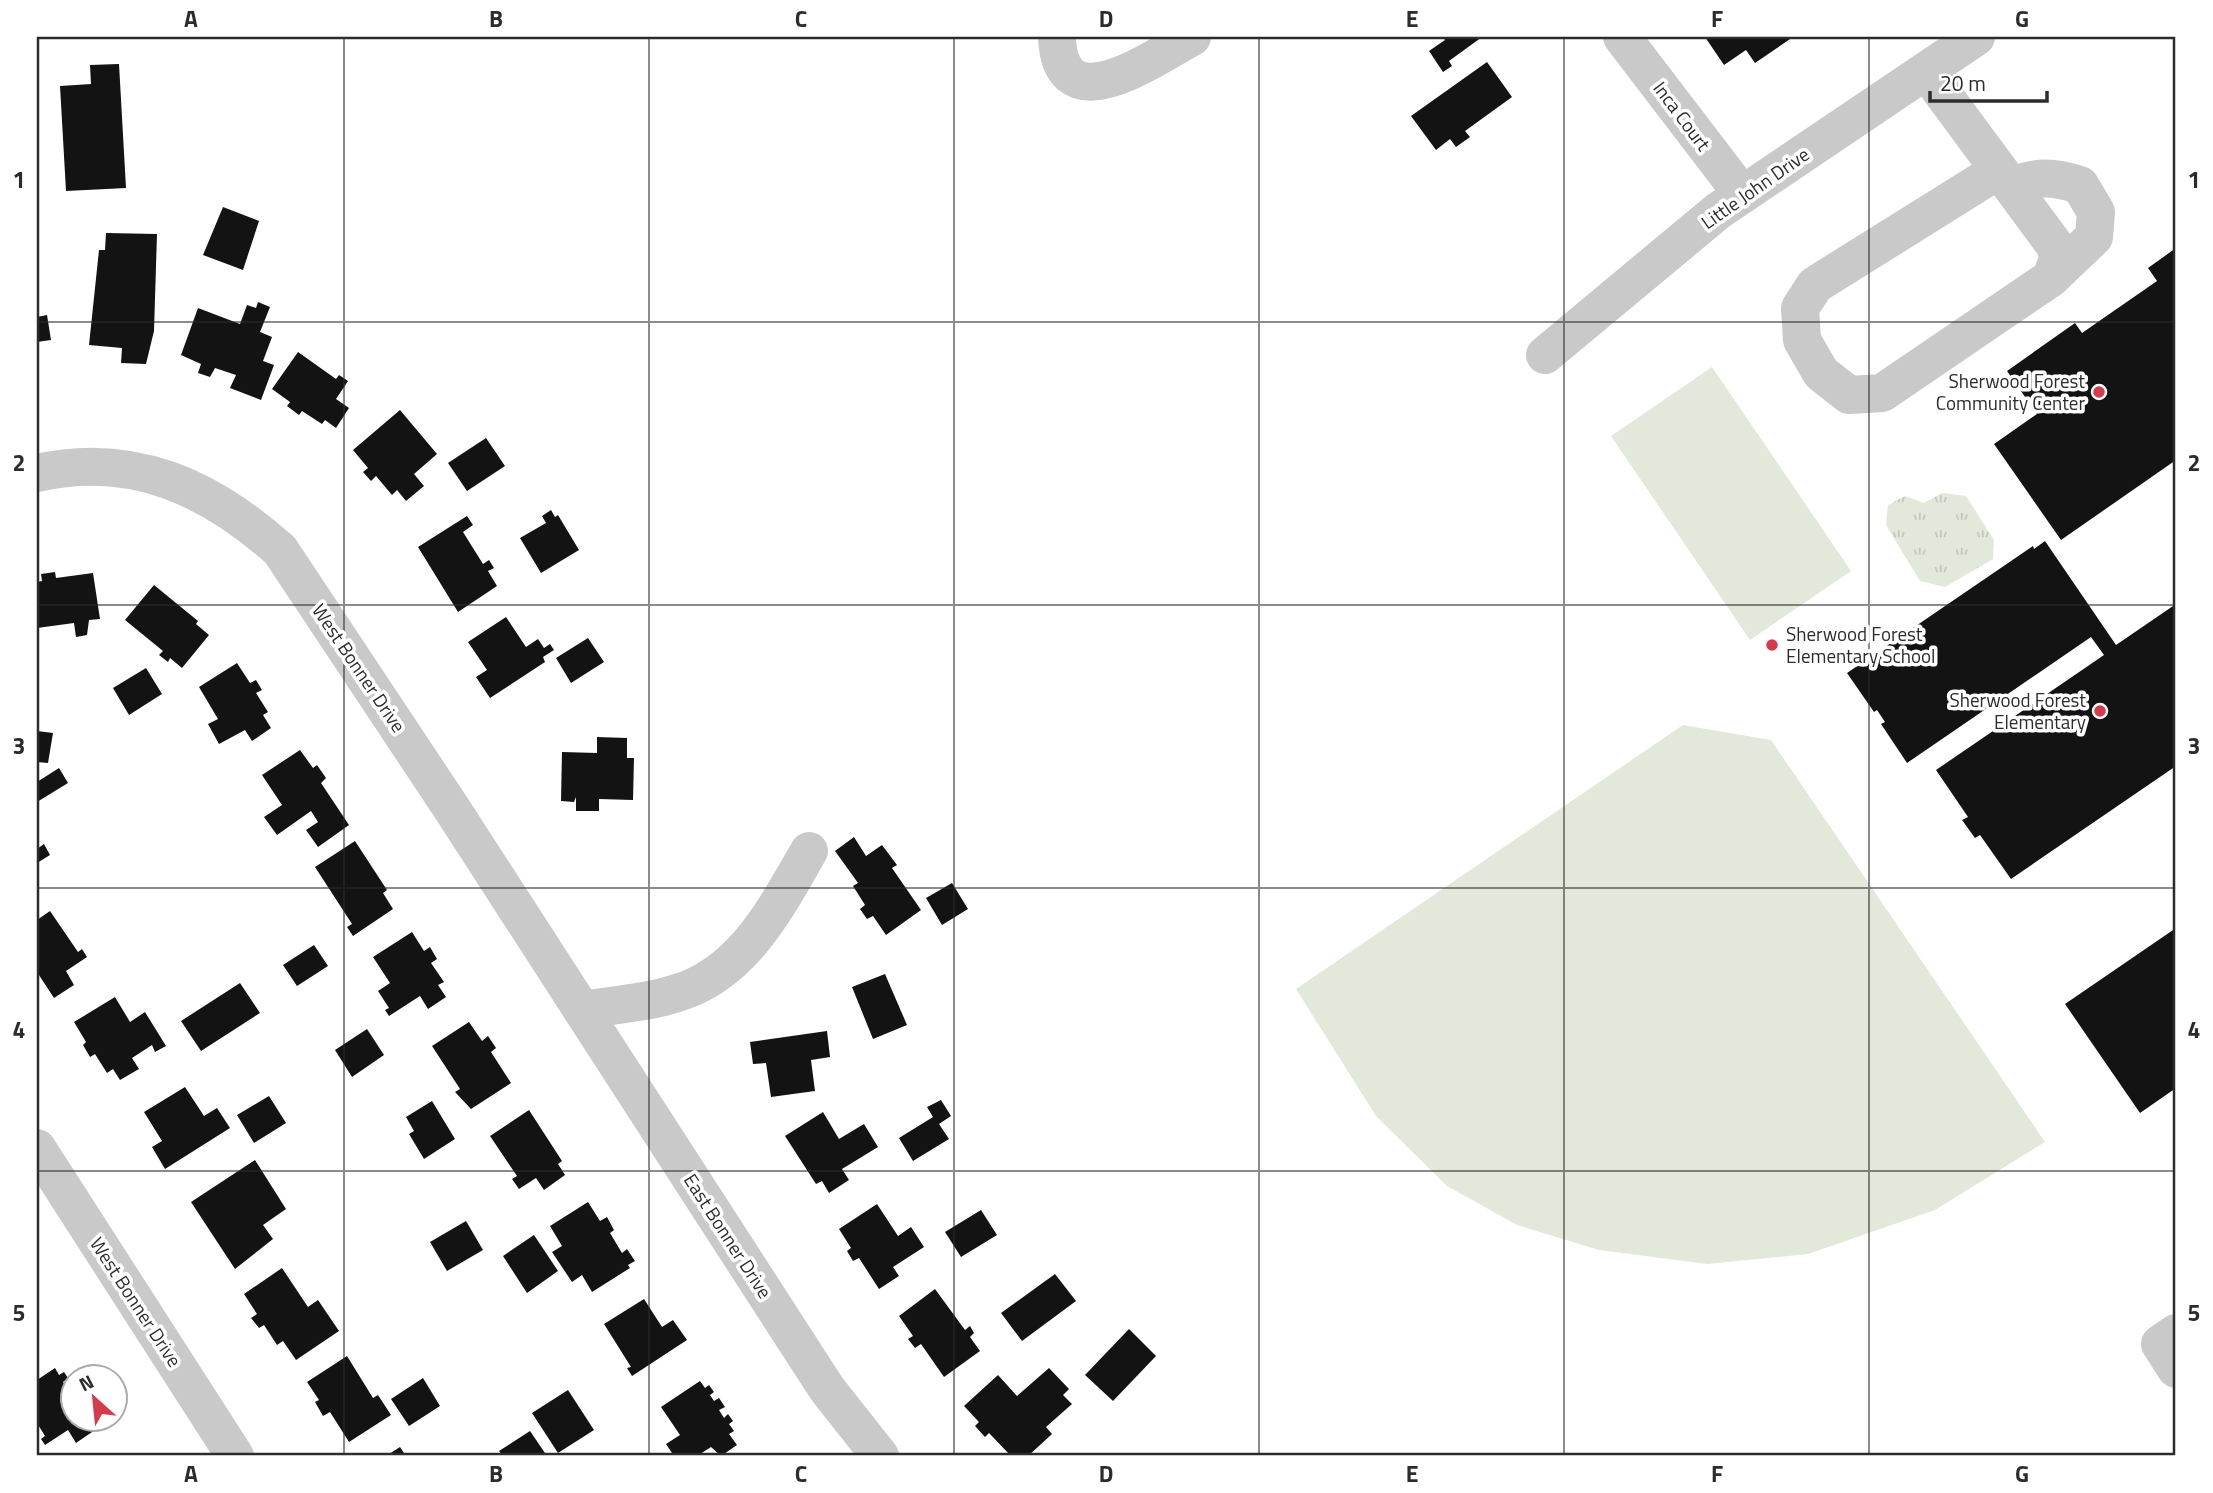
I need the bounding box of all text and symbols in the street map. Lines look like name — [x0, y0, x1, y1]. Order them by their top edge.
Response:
text: A — [184, 1, 198, 36]
text: B — [489, 1, 503, 36]
text: C — [795, 1, 807, 36]
text: D — [1099, 1, 1113, 36]
text: E — [1406, 1, 1418, 36]
text: F — [1711, 1, 1723, 36]
text: G — [2015, 1, 2029, 36]
scale bar — [1930, 60, 2047, 104]
text: 20 m — [1940, 67, 1986, 99]
street label: Inca Court — [1647, 75, 1718, 157]
street label: Little John Drive — [1695, 139, 1815, 236]
text: 1 — [13, 162, 25, 197]
text: 1 — [2188, 162, 2200, 197]
place label: Sherwood Forest Community Center — [1936, 366, 2085, 417]
marker: Sherwood Forest Community Center — [2091, 384, 2107, 400]
text: 2 — [13, 445, 25, 480]
text: 2 — [2188, 445, 2200, 480]
street label: West Bonner Drive — [306, 598, 413, 738]
place label: Sherwood Forest Elementary School — [1786, 619, 1935, 670]
marker: Sherwood Forest Elementary School — [1764, 637, 1780, 653]
place label: Sherwood Forest Elementary — [1949, 685, 2086, 736]
marker: Sherwood Forest Elementary — [2092, 703, 2108, 719]
text: 3 — [13, 728, 25, 763]
text: 3 — [2188, 728, 2200, 763]
text: 4 — [13, 1012, 25, 1047]
text: 4 — [2188, 1012, 2200, 1047]
street label: East Bonner Drive — [677, 1168, 780, 1304]
street label: West Bonner Drive — [83, 1231, 189, 1372]
text: 5 — [13, 1295, 25, 1330]
text: 5 — [2188, 1295, 2200, 1330]
north arrow — [60, 1364, 130, 1434]
text: N — [74, 1366, 99, 1398]
text: A — [184, 1456, 198, 1491]
text: B — [489, 1456, 503, 1491]
text: C — [795, 1456, 807, 1491]
text: D — [1099, 1456, 1113, 1491]
text: E — [1406, 1456, 1418, 1491]
text: F — [1711, 1456, 1723, 1491]
text: G — [2015, 1456, 2029, 1491]

